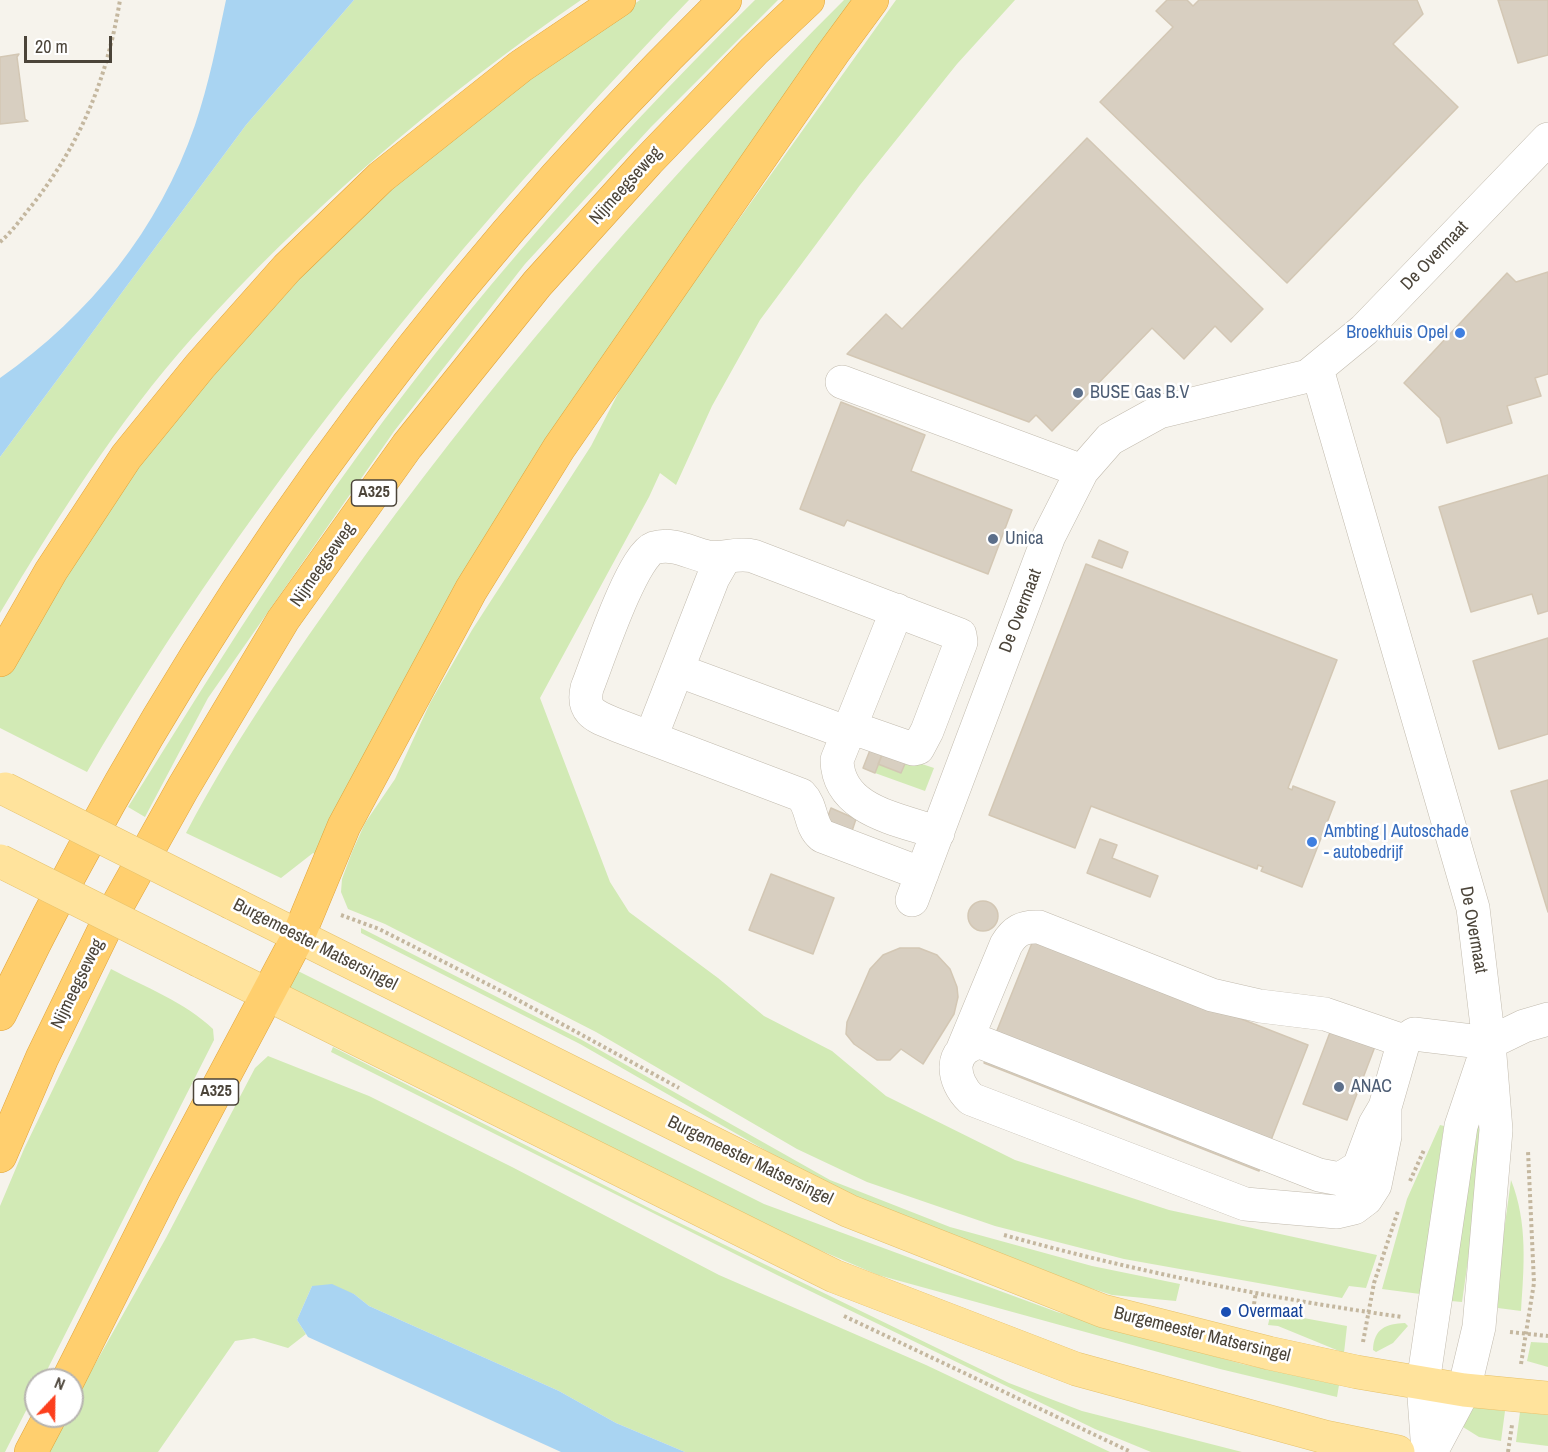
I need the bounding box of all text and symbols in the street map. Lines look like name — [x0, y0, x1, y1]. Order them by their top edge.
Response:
scale bar — [27, 24, 116, 62]
text: 20 m — [35, 34, 68, 59]
street label: Nijmeegseweg — [585, 143, 667, 229]
street label: De Overmaat — [1397, 217, 1473, 295]
place label: Broekhuis Opel — [1346, 322, 1448, 344]
marker: Broekhuis Opel — [1453, 326, 1467, 340]
place label: BUSE Gas B.V — [1090, 382, 1189, 404]
marker: BUSE Gas B.V — [1071, 386, 1085, 400]
road number: A325 — [352, 480, 397, 506]
street label: Nijmeegseweg — [286, 519, 360, 611]
place label: Unica — [1005, 528, 1044, 550]
marker: Unica — [986, 532, 1000, 546]
street label: De Overmaat — [995, 566, 1047, 656]
place label: Ambting | Autoschade - autobedrijf — [1324, 821, 1469, 864]
marker: Ambting | Autoschade - autobedrijf — [1305, 835, 1319, 849]
street label: De Overmaat — [1455, 885, 1491, 975]
street label: Burgemeester Matsersingel — [229, 894, 401, 996]
street label: Nijmeegseweg — [47, 935, 109, 1033]
place label: ANAC — [1351, 1076, 1392, 1098]
road number: A325 — [194, 1079, 238, 1105]
marker: ANAC — [1332, 1080, 1346, 1094]
street label: Burgemeester Matsersingel — [664, 1112, 836, 1210]
place label: Overmaat — [1238, 1301, 1303, 1323]
street label: Burgemeester Matsersingel — [1111, 1303, 1293, 1367]
marker: Overmaat — [1219, 1305, 1233, 1319]
north arrow — [24, 1368, 84, 1428]
text: N — [51, 1371, 69, 1395]

